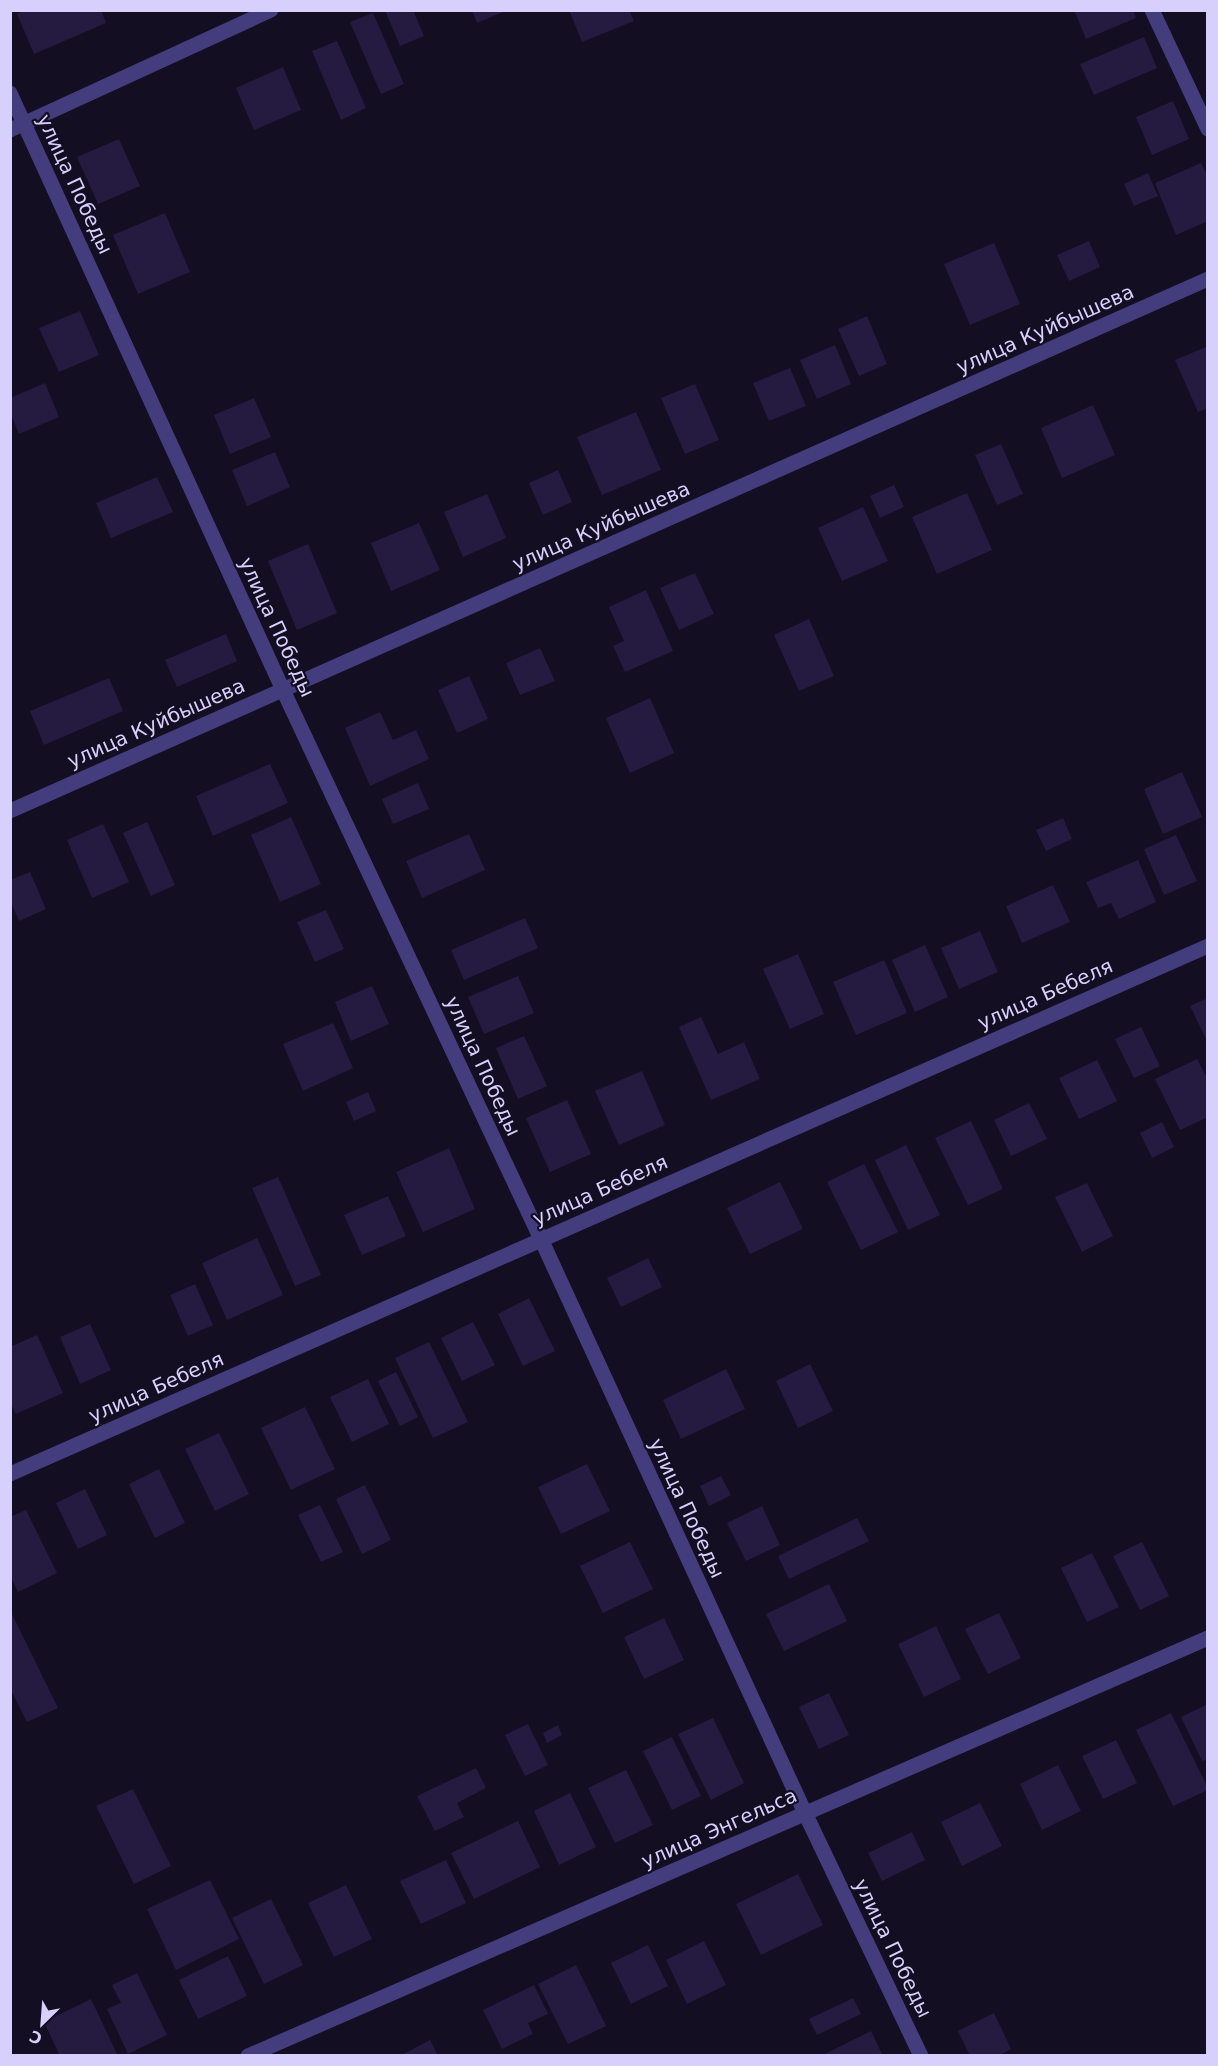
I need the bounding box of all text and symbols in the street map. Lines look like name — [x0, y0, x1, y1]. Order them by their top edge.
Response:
street label: улица Победы — [32, 110, 118, 258]
street label: улица Куйбышева — [953, 279, 1137, 379]
street label: улица Куйбышева — [509, 476, 693, 576]
street label: улица Победы — [234, 553, 320, 701]
street label: улица Куйбышева — [64, 673, 248, 773]
street label: улица Бебеля — [974, 953, 1116, 1035]
street label: улица Победы — [440, 992, 526, 1140]
street label: улица Бебеля — [529, 1149, 671, 1231]
street label: улица Бебеля — [85, 1346, 227, 1428]
street label: улица Победы — [644, 1434, 730, 1582]
street label: улица Энгельса — [638, 1783, 800, 1873]
street label: улица Победы — [849, 1875, 937, 2021]
north arrow — [12, 1994, 72, 2054]
text: С — [27, 2026, 45, 2048]

